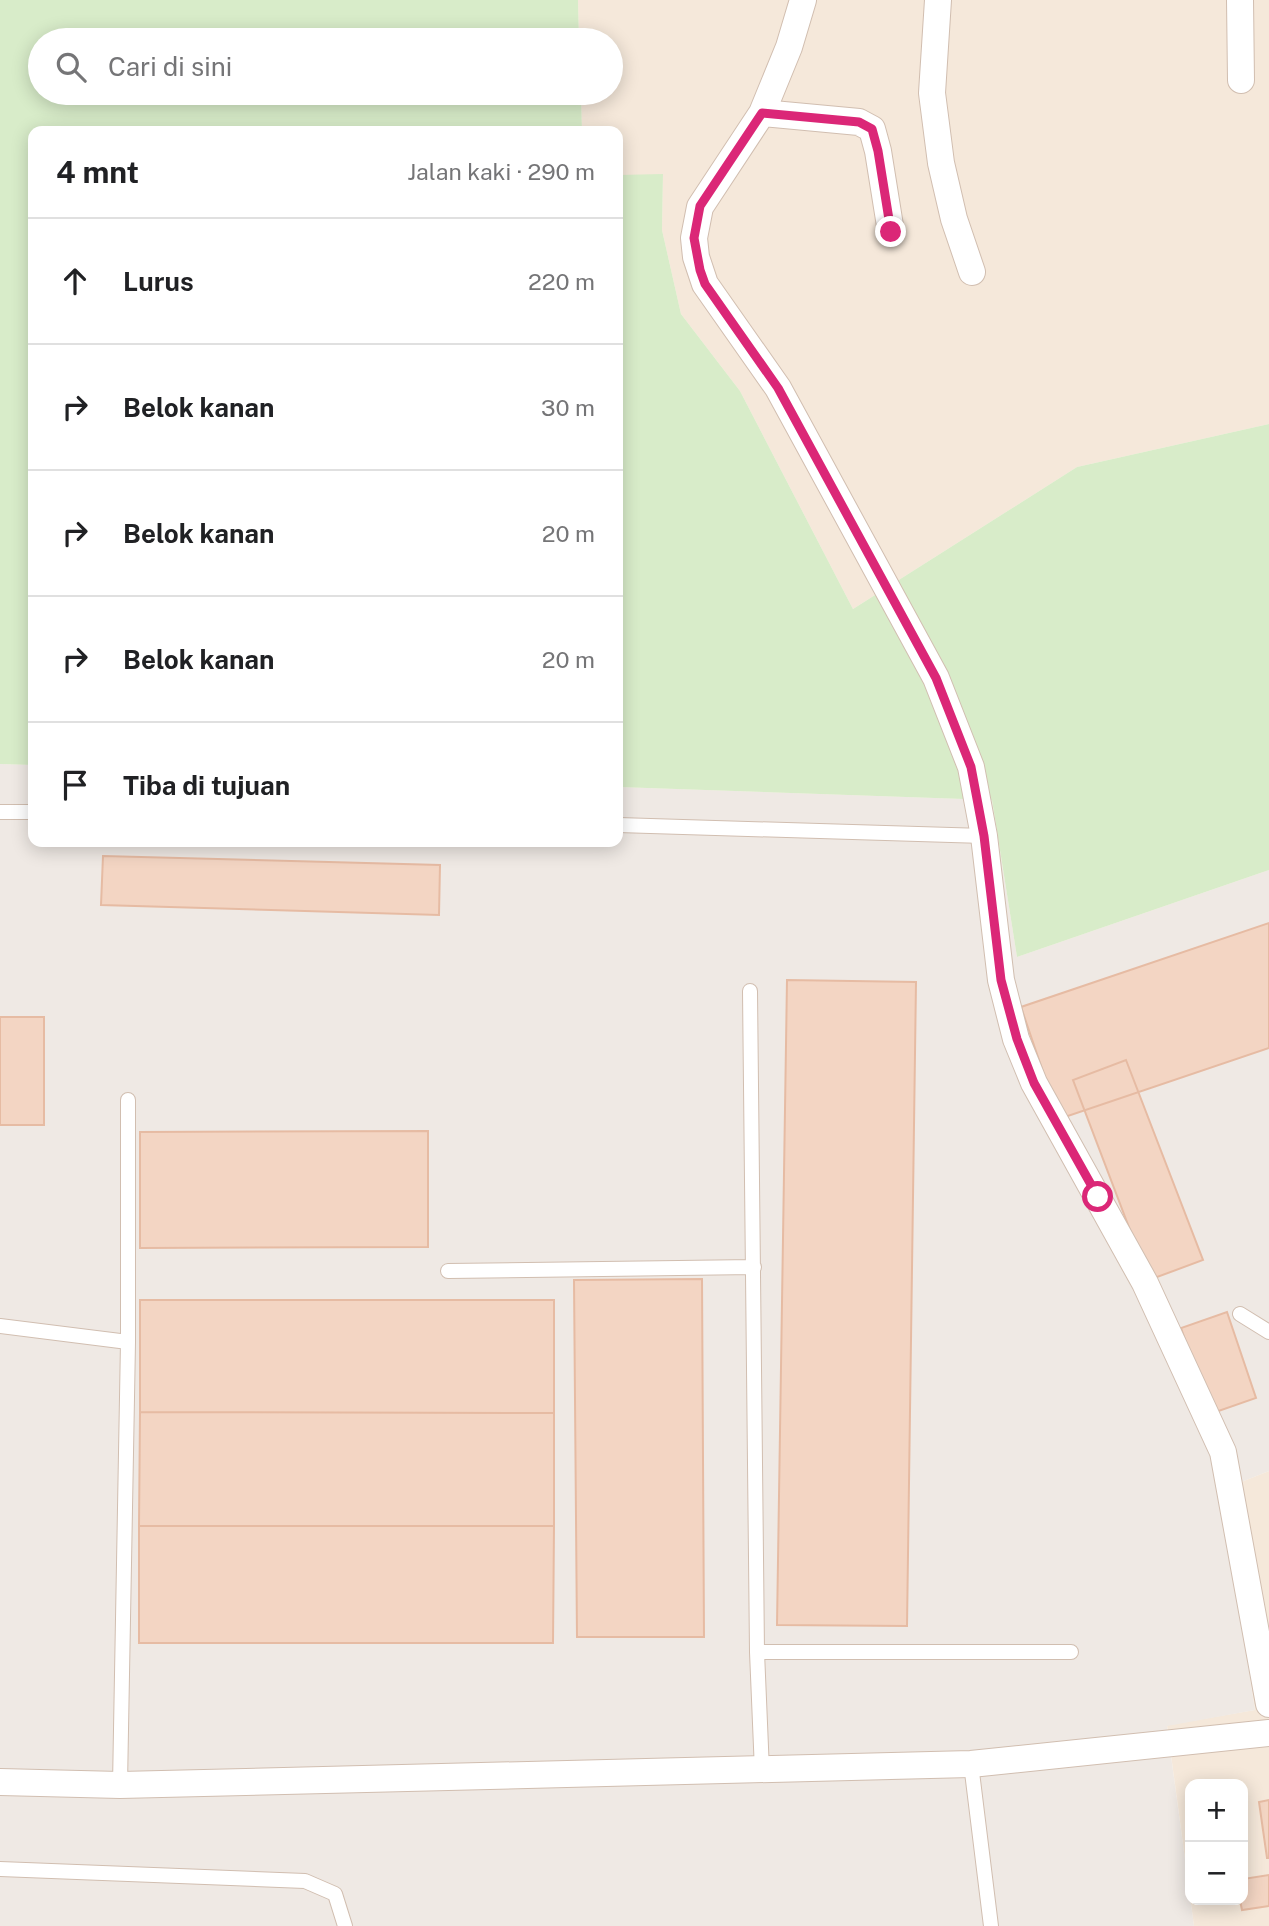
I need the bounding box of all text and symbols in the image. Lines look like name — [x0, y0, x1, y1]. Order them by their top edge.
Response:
search box — [28, 28, 623, 105]
icon: search — [52, 48, 90, 86]
text: Cari di sini — [108, 51, 232, 82]
text: 4 mnt — [56, 154, 139, 190]
text: Jalan kaki · 290 m — [407, 158, 595, 185]
route end — [875, 216, 906, 247]
icon: ahead — [56, 262, 94, 300]
text: Lurus — [123, 266, 194, 297]
text: 220 m — [528, 268, 595, 295]
icon: right — [56, 388, 94, 426]
text: Belok kanan — [123, 392, 274, 423]
text: 30 m — [541, 394, 595, 421]
icon: right — [56, 514, 94, 552]
text: Belok kanan — [123, 518, 274, 549]
text: 20 m — [542, 520, 595, 547]
icon: right — [56, 640, 94, 678]
text: Belok kanan — [123, 644, 274, 675]
text: 20 m — [542, 646, 595, 673]
icon: arrive — [56, 766, 94, 804]
text: Tiba di tujuan — [123, 770, 290, 801]
route start — [1082, 1181, 1113, 1212]
map controls — [1185, 1779, 1248, 1905]
button: + — [1185, 1779, 1248, 1842]
button: − — [1185, 1842, 1248, 1905]

